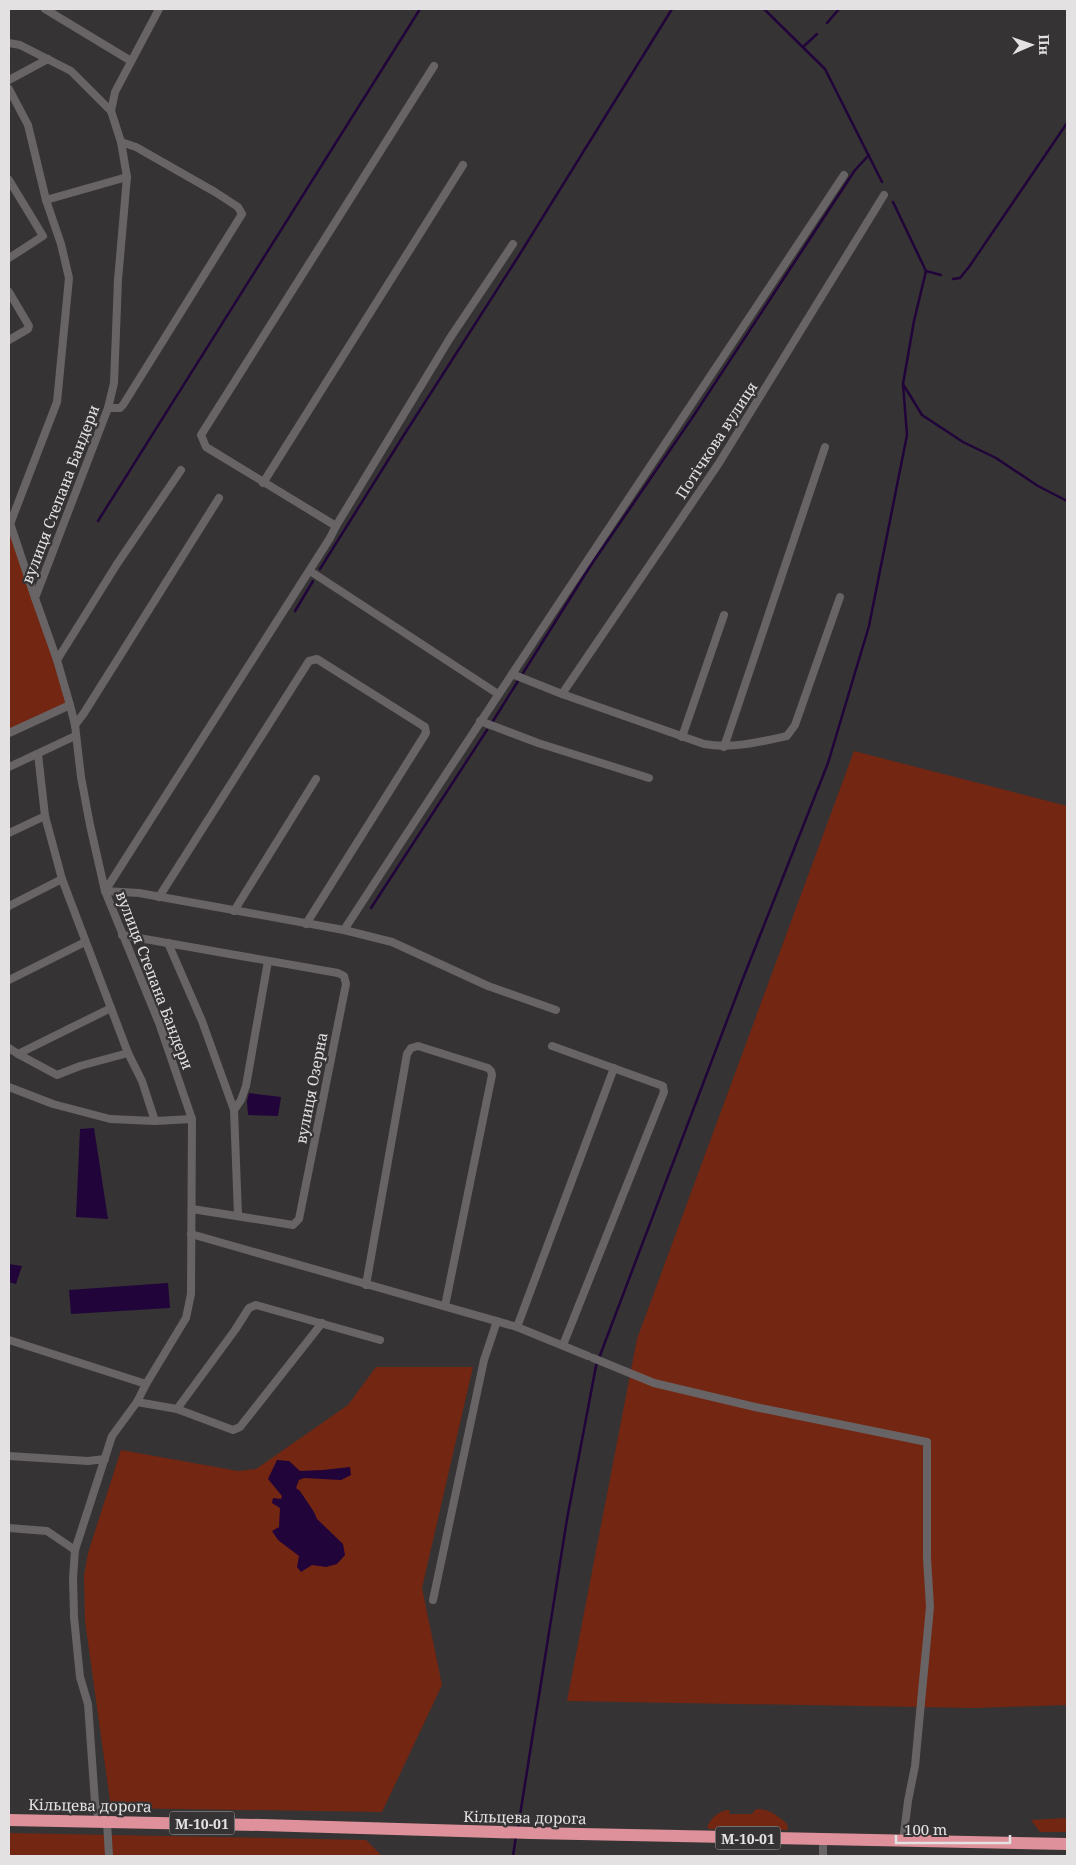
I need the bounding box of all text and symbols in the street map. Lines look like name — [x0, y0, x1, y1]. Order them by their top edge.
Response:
north arrow — [1006, 20, 1056, 70]
text: Пн — [1035, 34, 1054, 56]
street label: Потічкова вулиця — [671, 378, 761, 502]
street label: вулиця Степана Бандери — [17, 402, 103, 586]
street label: вулиця Степана Бандери — [112, 888, 198, 1072]
street label: вулиця Озерна — [290, 1031, 332, 1145]
street label: Кільцева дорога — [28, 1794, 152, 1816]
street label: Кільцева дорога — [463, 1806, 587, 1828]
road number: М-10-01 — [170, 1812, 234, 1835]
scale bar — [896, 1812, 1010, 1844]
text: 100 m — [904, 1819, 947, 1839]
road number: М-10-01 — [716, 1826, 780, 1850]

